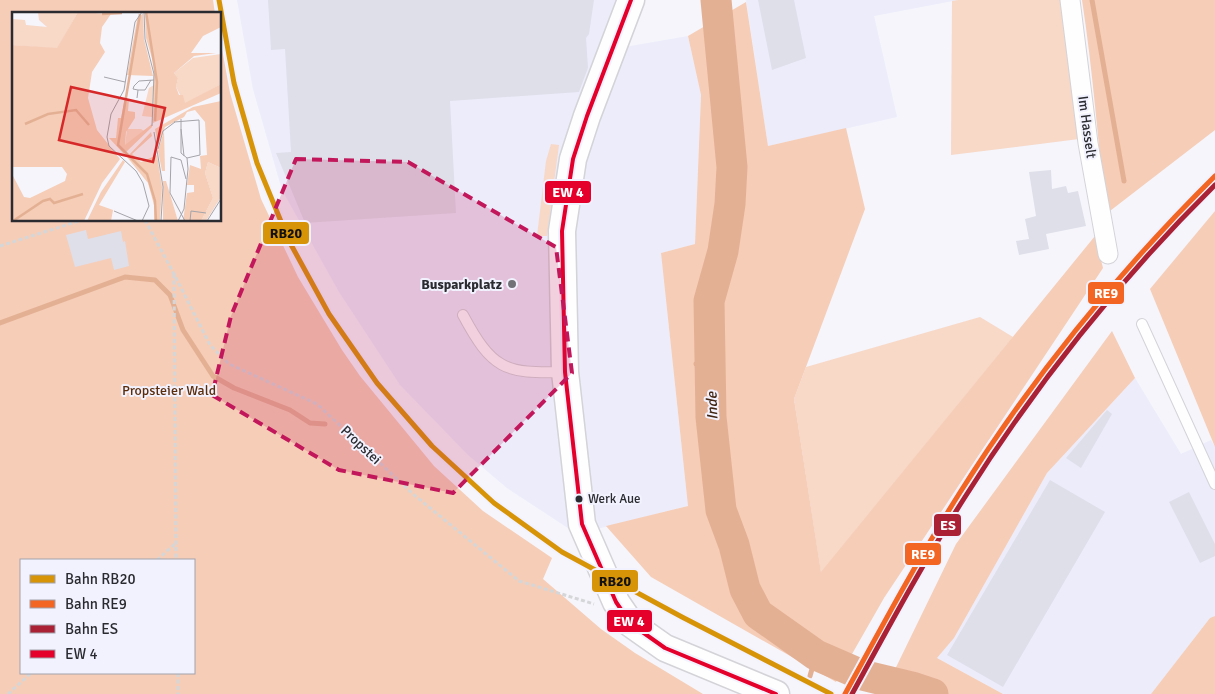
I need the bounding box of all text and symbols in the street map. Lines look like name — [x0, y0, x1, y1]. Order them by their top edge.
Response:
inset map — [12, 12, 221, 221]
street label: Im Hasselt — [1074, 95, 1100, 159]
line badge: EW 4 — [544, 180, 592, 204]
text: EW 4 — [552, 184, 584, 201]
line badge: RB20 — [262, 221, 310, 245]
text: RB20 — [270, 225, 303, 242]
place label: Busparkplatz — [421, 276, 502, 293]
marker: Busparkplatz — [506, 278, 518, 290]
line badge: RE9 — [1087, 281, 1125, 305]
text: RE9 — [1094, 285, 1119, 302]
park label: Propsteier Wald — [122, 382, 216, 399]
water label: Inde — [702, 390, 721, 420]
street label: Propstei — [337, 422, 385, 468]
place label: Werk Aue — [588, 491, 641, 507]
marker: Werk Aue — [574, 494, 584, 504]
line badge: ES — [933, 513, 962, 537]
text: ES — [940, 517, 956, 534]
line badge: RE9 — [904, 542, 942, 566]
text: RE9 — [911, 546, 936, 563]
legend — [20, 559, 195, 674]
line badge: RB20 — [591, 569, 639, 593]
text: Bahn RB20 — [65, 570, 136, 588]
text: RB20 — [599, 573, 632, 590]
text: Bahn RE9 — [65, 595, 127, 613]
line badge: EW 4 — [606, 609, 653, 633]
text: EW 4 — [613, 613, 645, 630]
text: Bahn ES — [65, 620, 118, 638]
text: EW 4 — [65, 645, 98, 663]

